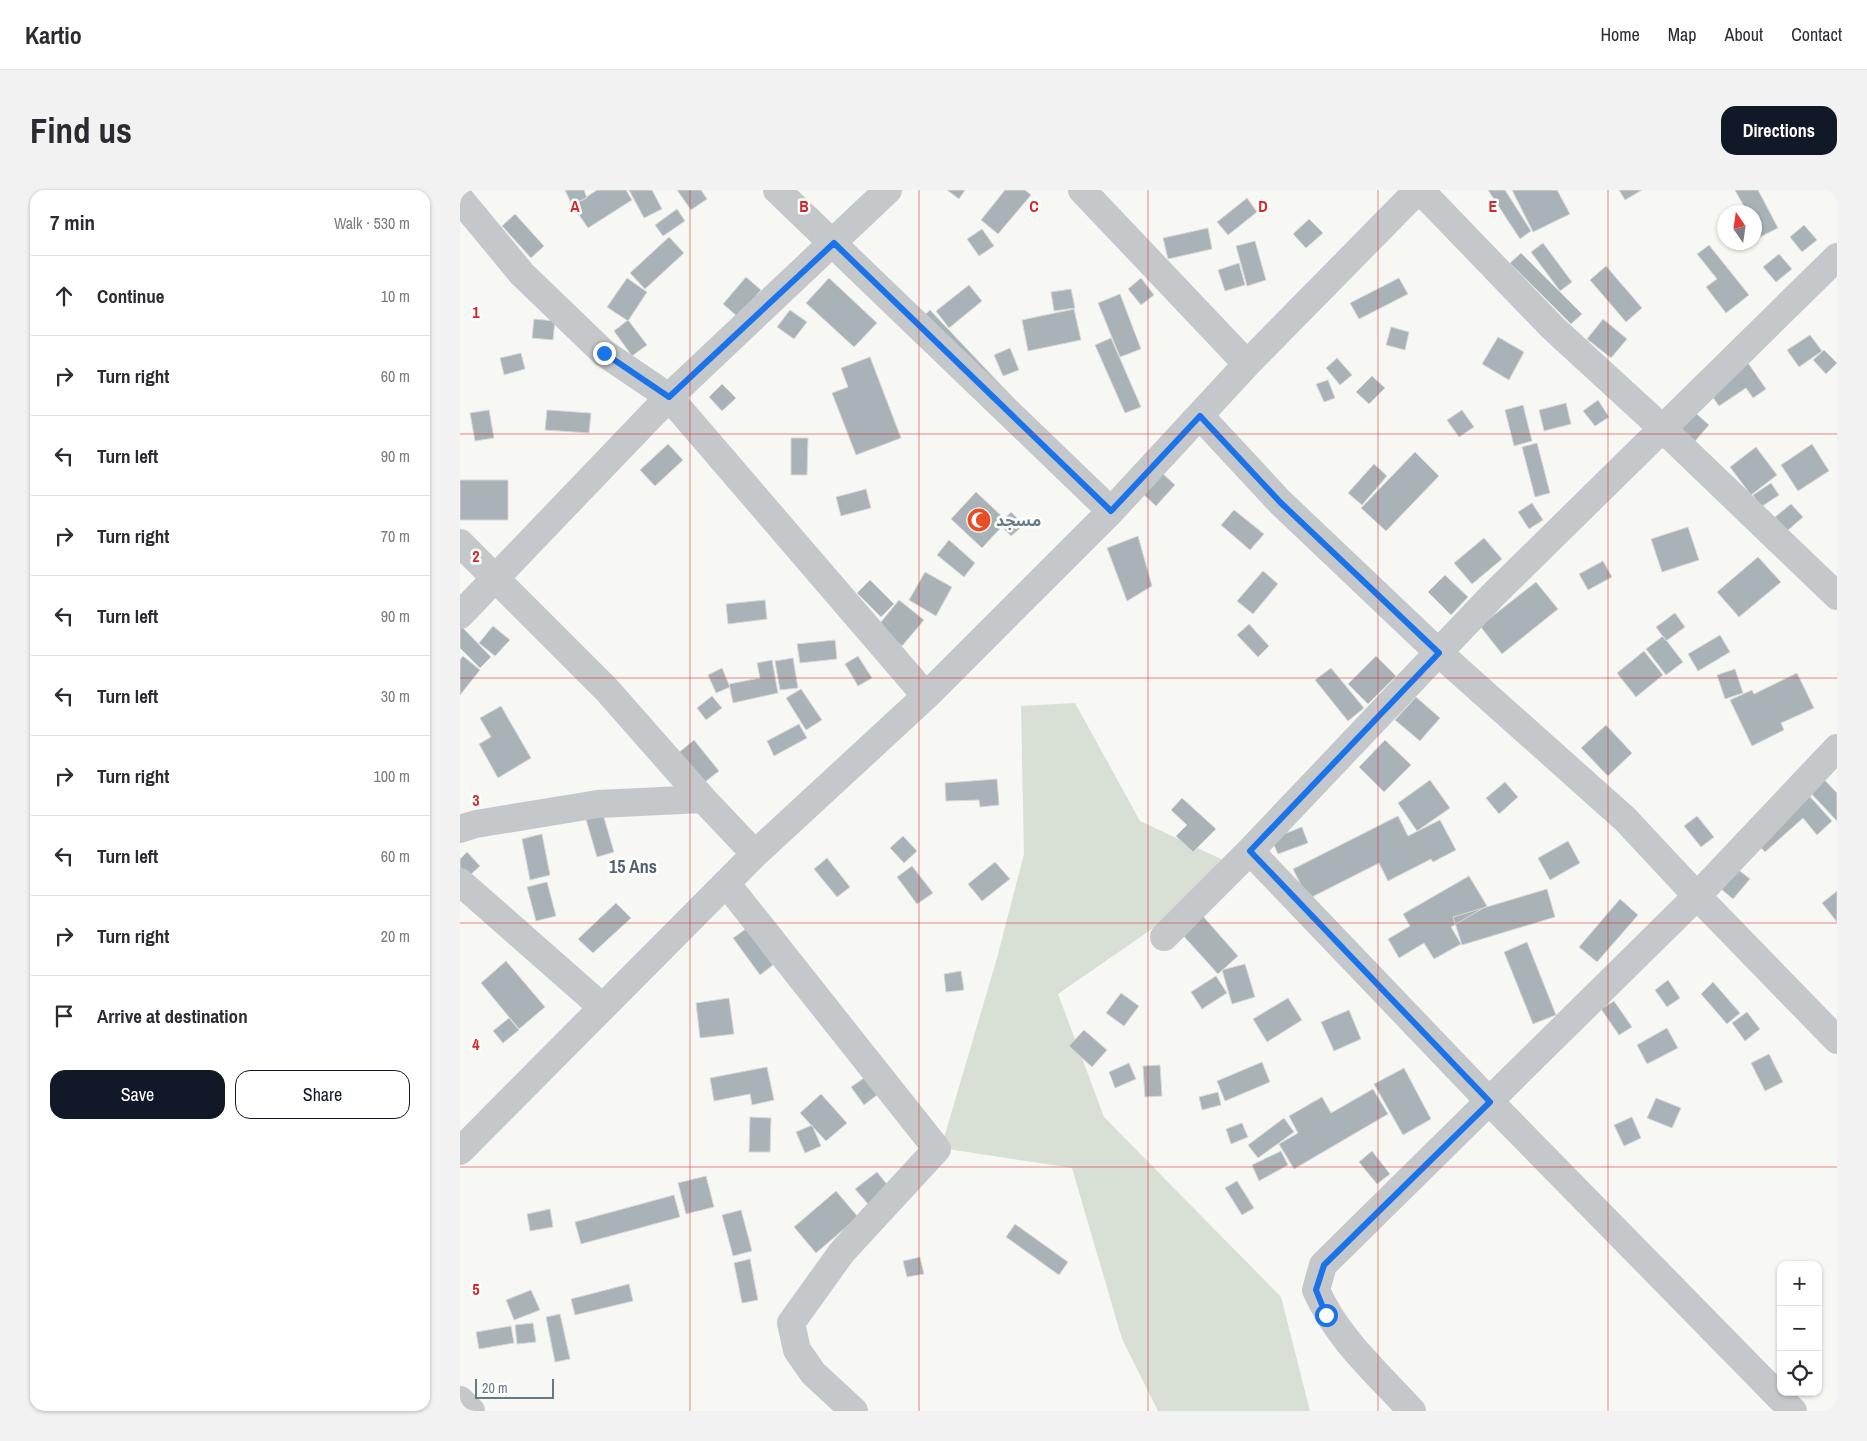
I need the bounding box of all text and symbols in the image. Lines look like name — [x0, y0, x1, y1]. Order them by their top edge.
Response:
text: Kartio — [25, 19, 82, 51]
text: Home — [1600, 22, 1640, 47]
text: Map — [1668, 22, 1697, 47]
text: About — [1725, 22, 1763, 47]
text: Contact — [1791, 22, 1842, 47]
button: Directions — [1721, 106, 1837, 155]
text: Find us — [30, 107, 132, 154]
text: A — [570, 195, 580, 217]
text: B — [799, 195, 809, 217]
text: C — [1029, 195, 1039, 217]
text: D — [1258, 195, 1268, 217]
text: E — [1489, 195, 1498, 217]
north arrow — [1717, 205, 1762, 250]
text: 7 min — [50, 208, 95, 237]
text: Walk · 530 m — [334, 212, 410, 234]
icon: ahead — [50, 282, 78, 310]
text: Continue — [97, 283, 165, 309]
text: 10 m — [381, 285, 410, 307]
text: 1 — [472, 301, 480, 323]
route end — [593, 342, 616, 365]
icon: right — [50, 362, 78, 390]
text: Turn right — [97, 363, 169, 389]
text: 60 m — [381, 365, 410, 387]
icon: left — [50, 442, 78, 470]
text: Turn left — [97, 443, 158, 469]
text: 90 m — [381, 445, 410, 467]
mosque icon: مسجد — [966, 507, 992, 533]
place label: مسجد — [996, 509, 1041, 531]
icon: right — [50, 522, 78, 550]
text: Turn right — [97, 523, 169, 549]
text: 70 m — [381, 525, 410, 547]
text: 2 — [472, 545, 480, 567]
icon: left — [50, 602, 78, 630]
text: Turn left — [97, 603, 158, 629]
text: 90 m — [381, 605, 410, 627]
icon: left — [50, 682, 78, 710]
text: Turn left — [97, 683, 158, 709]
text: 30 m — [381, 685, 410, 707]
icon: right — [50, 762, 78, 790]
text: Turn right — [97, 763, 169, 789]
text: 100 m — [374, 765, 410, 787]
text: 3 — [472, 789, 480, 811]
icon: left — [50, 842, 78, 870]
text: Turn left — [97, 843, 158, 869]
text: 60 m — [381, 845, 410, 867]
district label: 15 Ans — [609, 854, 657, 879]
icon: right — [50, 922, 78, 950]
text: Turn right — [97, 923, 169, 949]
text: 20 m — [381, 925, 410, 947]
icon: arrive — [50, 1002, 78, 1030]
text: Arrive at destination — [97, 1003, 248, 1029]
text: 4 — [472, 1033, 480, 1055]
button: Save — [50, 1070, 225, 1119]
button: Share — [235, 1070, 410, 1119]
map controls — [1777, 1261, 1822, 1396]
button: + — [1777, 1261, 1822, 1306]
text: 5 — [472, 1278, 480, 1300]
route start — [1315, 1304, 1338, 1327]
button: − — [1777, 1306, 1822, 1351]
button: locate — [1777, 1351, 1822, 1396]
scale bar — [475, 1376, 554, 1399]
text: 20 m — [482, 1379, 508, 1397]

